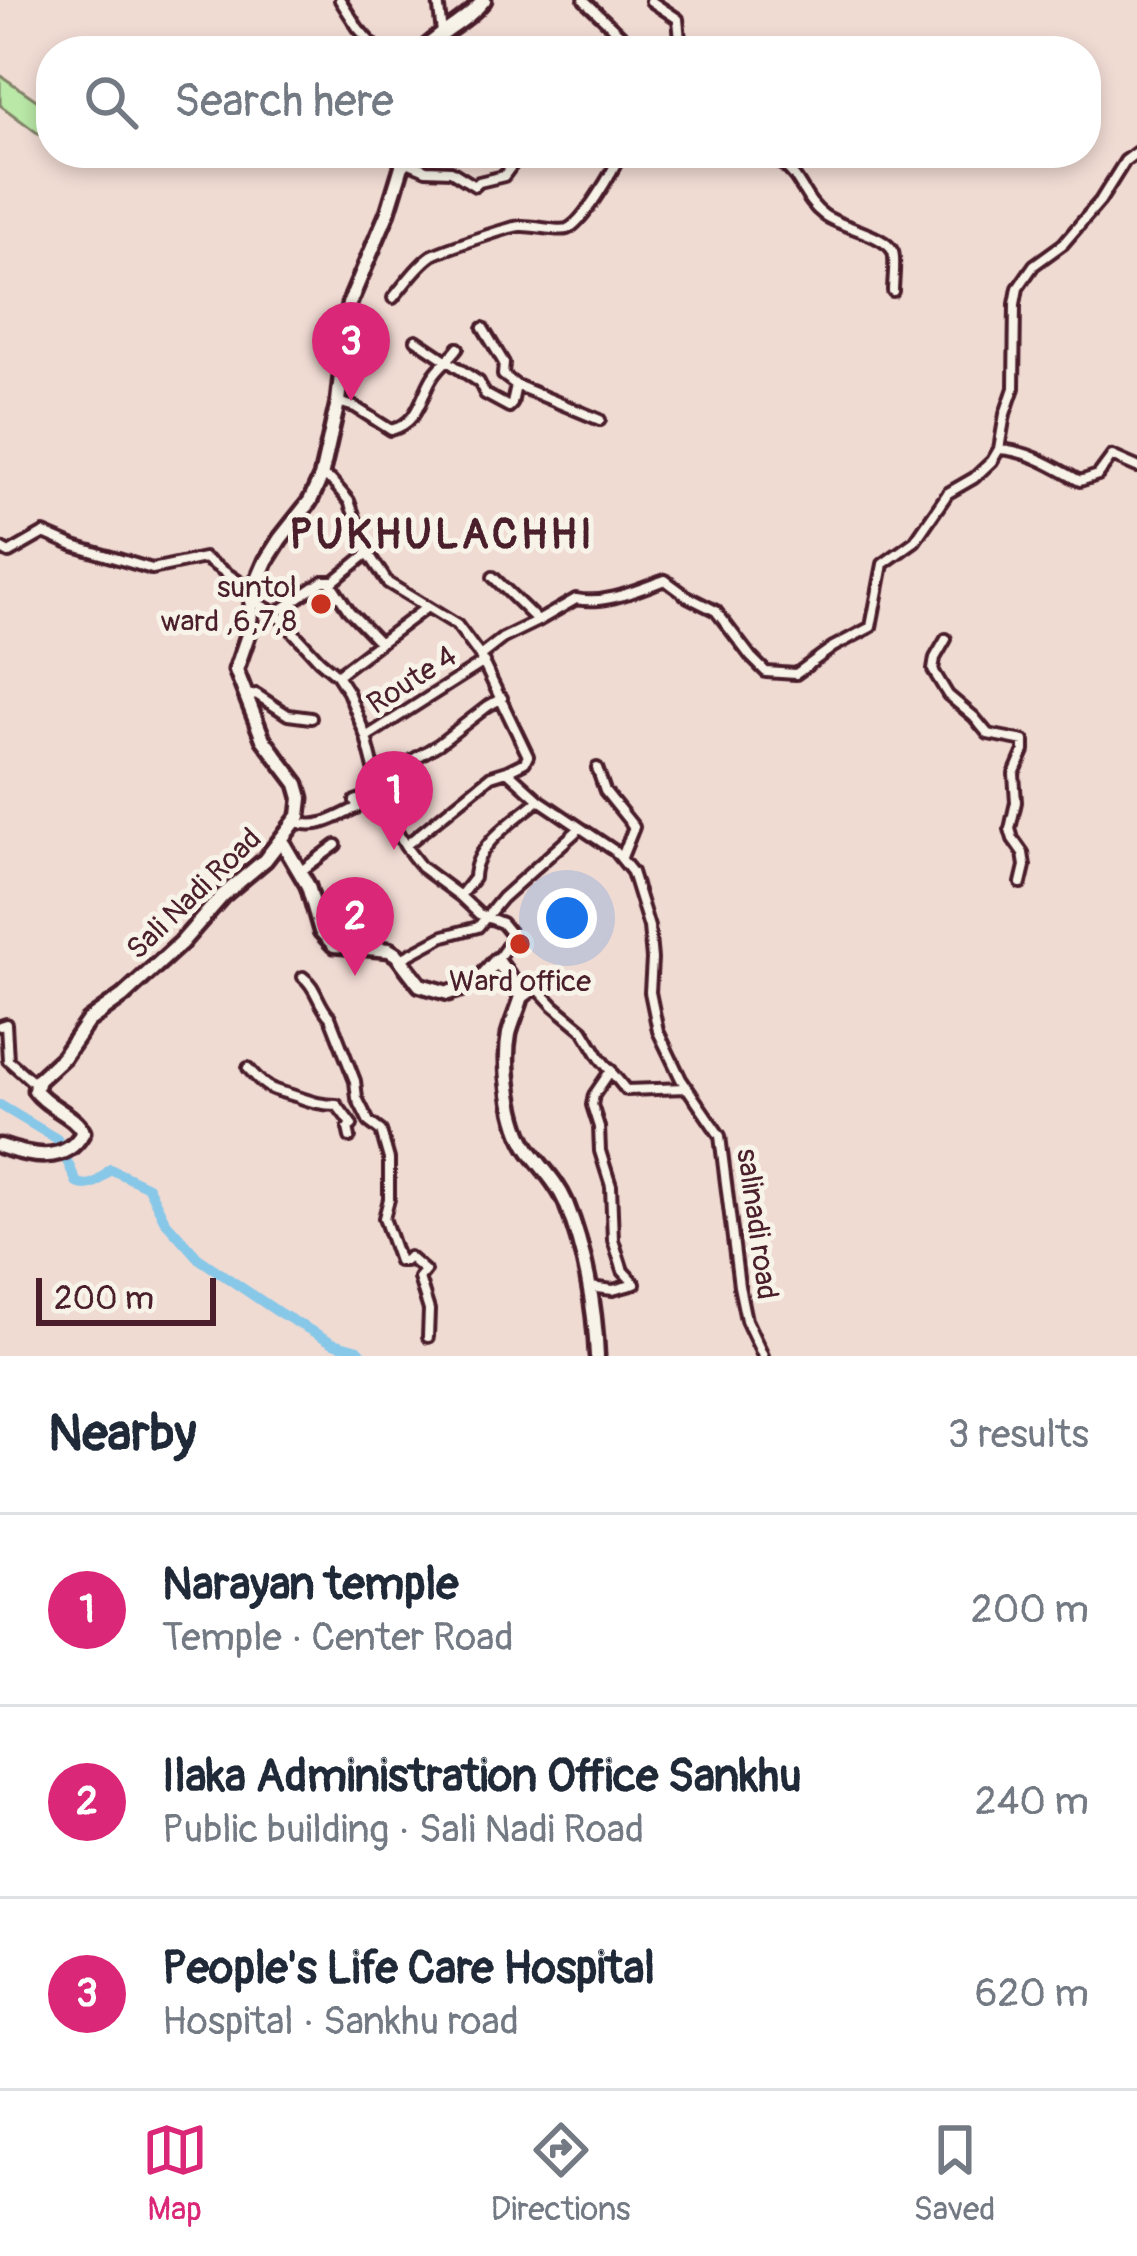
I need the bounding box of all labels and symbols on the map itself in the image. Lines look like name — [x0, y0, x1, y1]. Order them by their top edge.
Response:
pin: 3 — [312, 302, 390, 401]
district label: PUKHULACHHI — [289, 509, 595, 561]
place label: suntol ward ,6,7,8 — [160, 569, 297, 640]
marker: suntol ward ,6,7,8 — [308, 591, 334, 617]
street label: Route 4 — [360, 637, 464, 723]
pin: 1 — [355, 751, 433, 850]
street label: Sali Nadi Road — [119, 820, 269, 968]
pin: 2 — [316, 877, 394, 976]
your location — [537, 888, 597, 948]
marker: Ward office — [507, 931, 533, 957]
place label: Ward office — [449, 963, 591, 1000]
street label: salinadi road — [728, 1146, 786, 1302]
scale bar — [36, 1272, 216, 1325]

